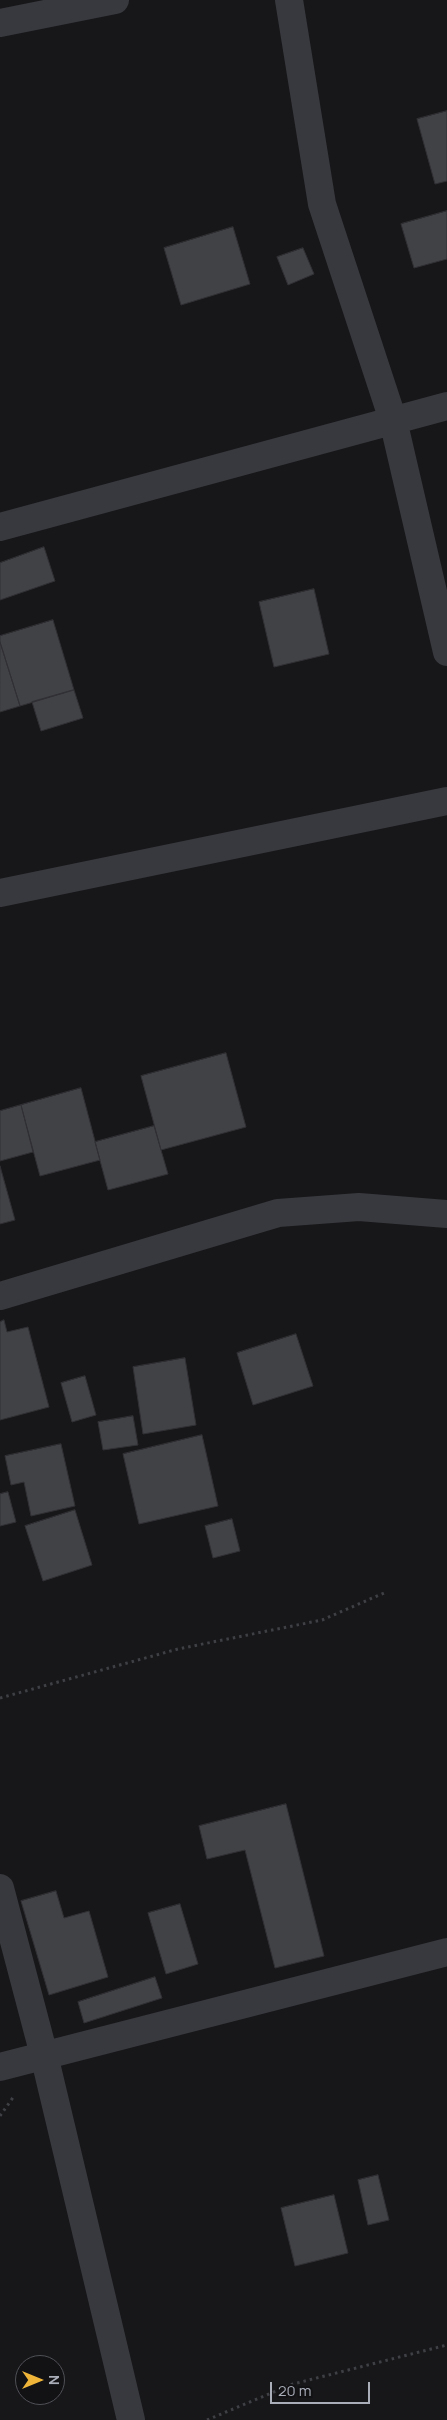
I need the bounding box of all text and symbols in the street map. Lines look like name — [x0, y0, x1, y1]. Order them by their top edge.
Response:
north arrow — [15, 2355, 65, 2405]
scale bar — [272, 2372, 372, 2404]
text: N — [45, 2375, 64, 2385]
text: 20 m — [278, 2380, 311, 2401]

